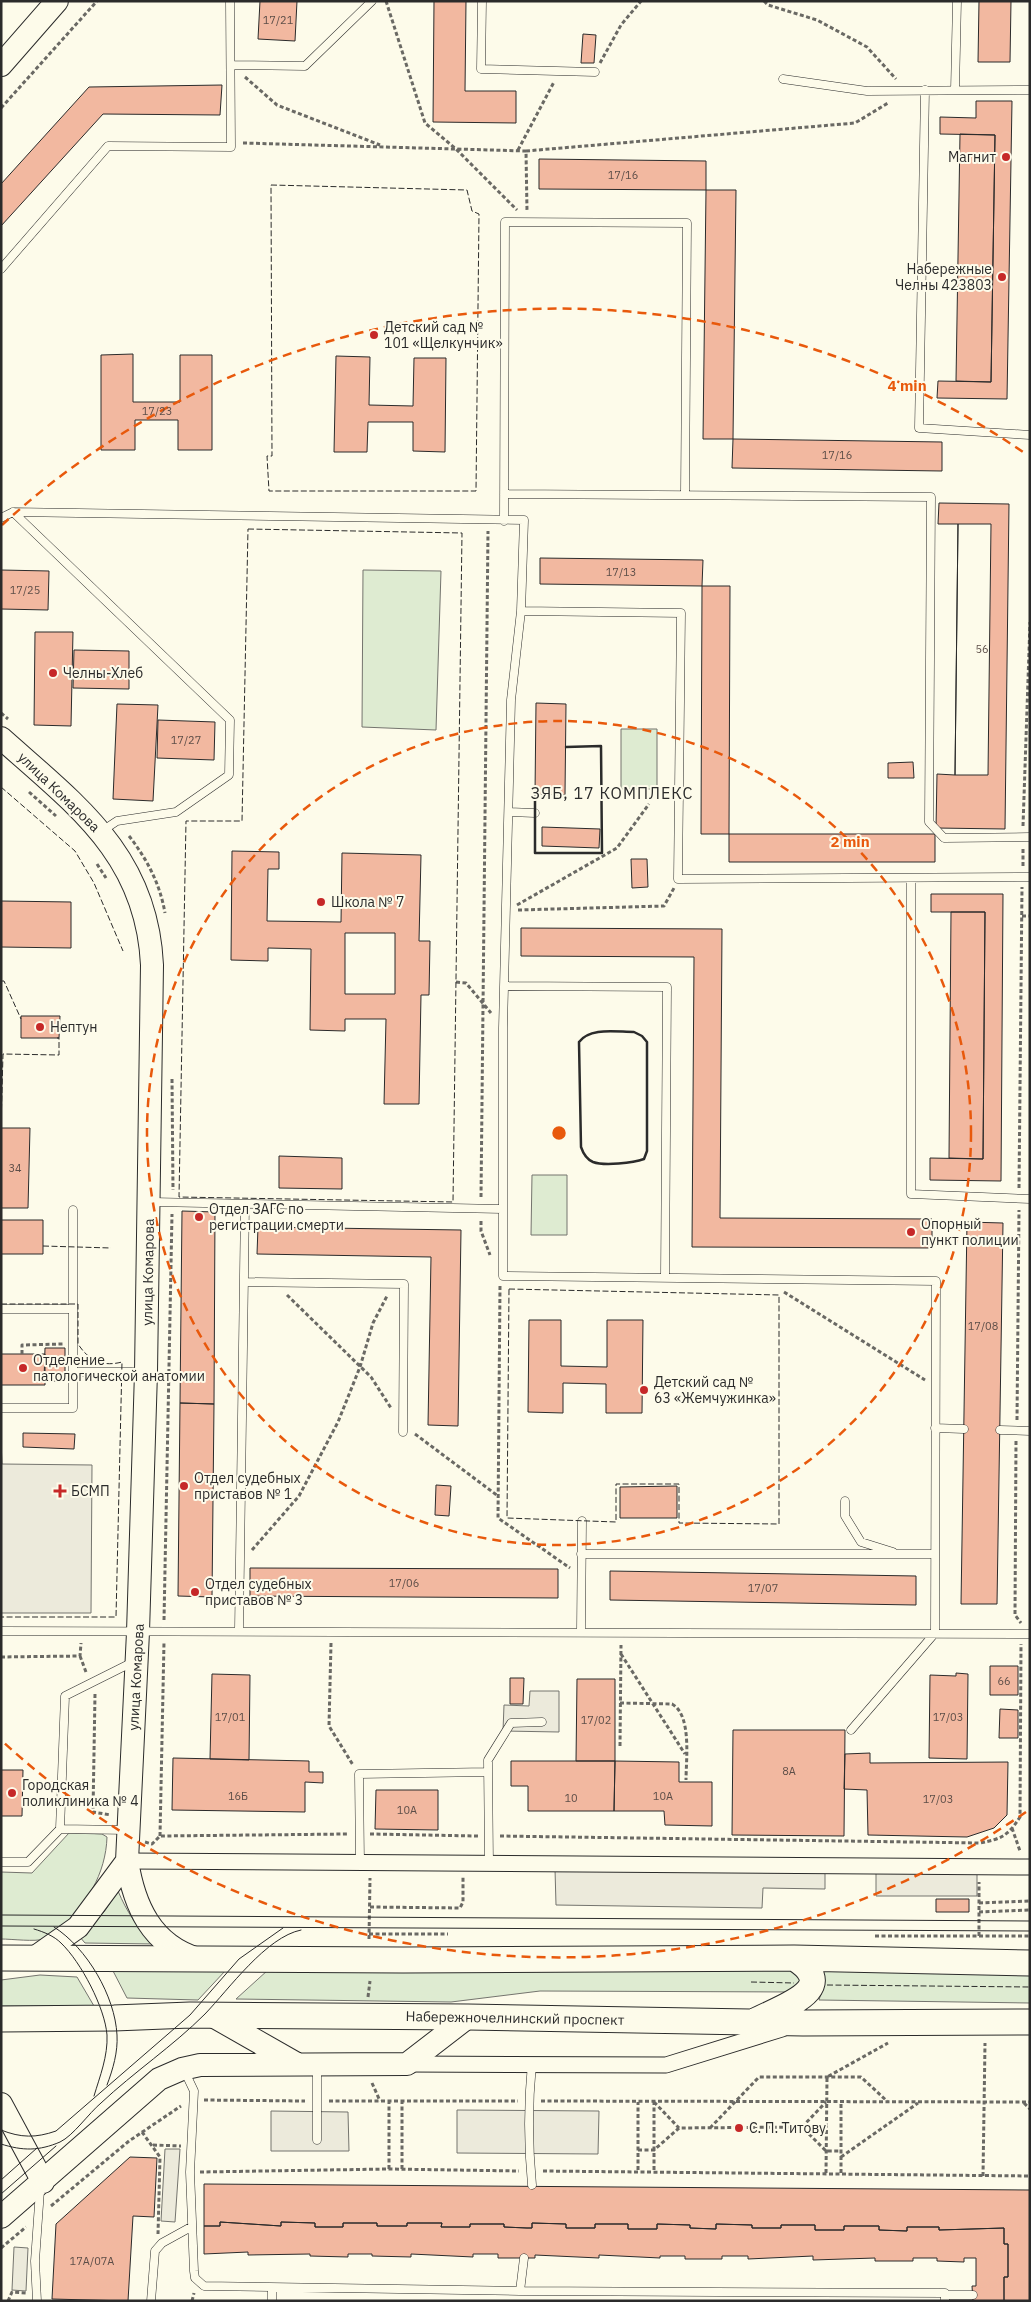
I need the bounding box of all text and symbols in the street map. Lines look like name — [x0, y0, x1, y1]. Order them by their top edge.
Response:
house number: 17/21 — [263, 13, 294, 27]
place label: Магнит — [948, 148, 996, 166]
marker: Магнит — [1000, 151, 1012, 163]
house number: 17/16 — [608, 168, 638, 182]
place label: Набережные Челны 423803 — [895, 260, 992, 294]
marker: Набережные Челны 423803 — [996, 271, 1008, 283]
place label: Детский сад № 101 «Щелкунчик» — [384, 318, 503, 352]
marker: Детский сад № 101 «Щелкунчик» — [368, 329, 380, 341]
text: 4 min — [887, 376, 927, 395]
house number: 17/23 — [142, 404, 172, 418]
house number: 17/16 — [822, 448, 852, 462]
house number: 17/13 — [606, 565, 636, 579]
house number: 17/25 — [10, 583, 40, 597]
house number: 56 — [975, 642, 989, 656]
place label: Челны-Хлеб — [63, 664, 143, 682]
marker: Челны-Хлеб — [47, 667, 59, 679]
house number: 17/27 — [171, 733, 201, 747]
street label: улица Комарова — [14, 748, 104, 836]
district label: ЗЯБ, 17 КОМПЛЕКС — [531, 783, 693, 803]
text: 2 min — [830, 832, 870, 851]
place label: Школа № 7 — [331, 893, 404, 911]
marker: Школа № 7 — [315, 896, 327, 908]
place label: Нептун — [50, 1018, 98, 1036]
marker: Нептун — [34, 1021, 46, 1033]
centre of rings — [550, 1124, 568, 1142]
house number: 34 — [8, 1161, 22, 1175]
place label: Отдел ЗАГС по регистрации смерти — [209, 1200, 344, 1234]
marker: Отдел ЗАГС по регистрации смерти — [193, 1211, 205, 1223]
place label: Опорный пункт полиции — [921, 1215, 1019, 1249]
street label: улица Комарова — [138, 1218, 158, 1326]
marker: Опорный пункт полиции — [905, 1226, 917, 1238]
house number: 17/08 — [968, 1319, 998, 1333]
place label: Отделение патологической анатомии — [33, 1351, 205, 1385]
marker: Отделение патологической анатомии — [17, 1362, 29, 1374]
place label: Детский сад № 63 «Жемчужинка» — [654, 1373, 776, 1407]
marker: Детский сад № 63 «Жемчужинка» — [638, 1384, 650, 1396]
place label: Отдел судебных приставов № 1 — [194, 1469, 301, 1503]
marker: Отдел судебных приставов № 1 — [178, 1480, 190, 1492]
place label: БСМП — [71, 1482, 110, 1500]
marker: БСМП — [53, 1484, 67, 1498]
place label: Отдел судебных приставов № 3 — [205, 1575, 312, 1609]
house number: 17/06 — [389, 1576, 419, 1590]
house number: 17/07 — [748, 1581, 778, 1595]
marker: Отдел судебных приставов № 3 — [189, 1586, 201, 1598]
street label: улица Комарова — [124, 1622, 148, 1731]
house number: 66 — [997, 1674, 1011, 1688]
house number: 17/01 — [215, 1710, 246, 1724]
house number: 17/03 — [933, 1710, 963, 1724]
house number: 17/02 — [581, 1713, 611, 1727]
house number: 8А — [782, 1764, 796, 1778]
place label: Городская поликлиника № 4 — [22, 1776, 139, 1810]
marker: Городская поликлиника № 4 — [6, 1787, 18, 1799]
house number: 16Б — [228, 1789, 248, 1803]
house number: 10А — [653, 1789, 673, 1803]
house number: 10 — [564, 1791, 578, 1805]
house number: 17/03 — [923, 1792, 953, 1806]
house number: 10А — [397, 1803, 417, 1817]
street label: Набережночелнинский проспект — [405, 2007, 625, 2029]
place label: С. П. Титову — [749, 2119, 826, 2137]
marker: С. П. Титову — [733, 2122, 745, 2134]
house number: 17А/07А — [70, 2254, 114, 2268]

